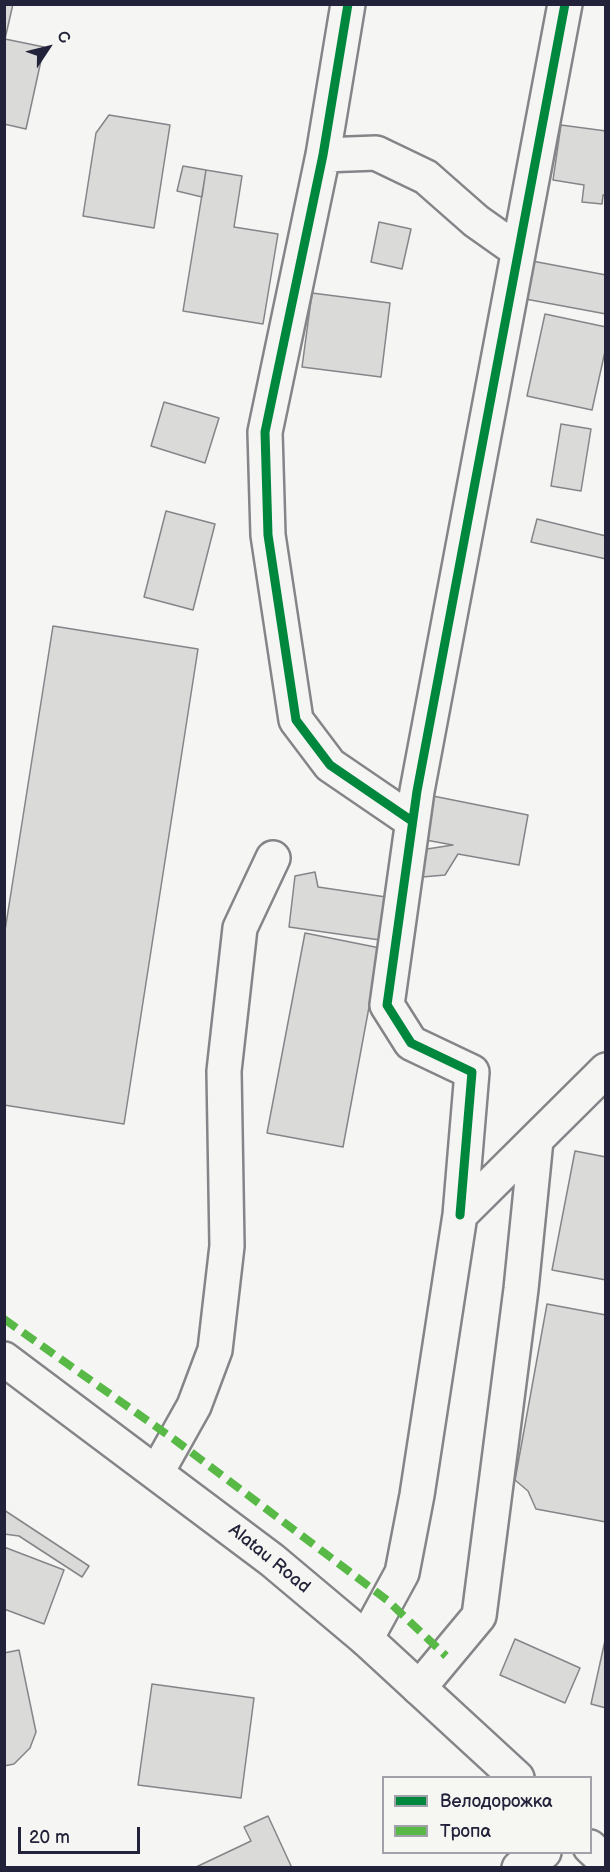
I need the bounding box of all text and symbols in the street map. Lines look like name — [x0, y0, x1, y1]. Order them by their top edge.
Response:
north arrow — [18, 18, 78, 78]
text: С — [52, 27, 74, 47]
street label: Alatau Road — [224, 1520, 314, 1598]
legend — [382, 1776, 592, 1854]
text: Велодорожка — [440, 1791, 553, 1812]
scale bar — [21, 1815, 142, 1853]
text: Тропа — [440, 1821, 491, 1842]
text: 20 m — [29, 1827, 70, 1848]

